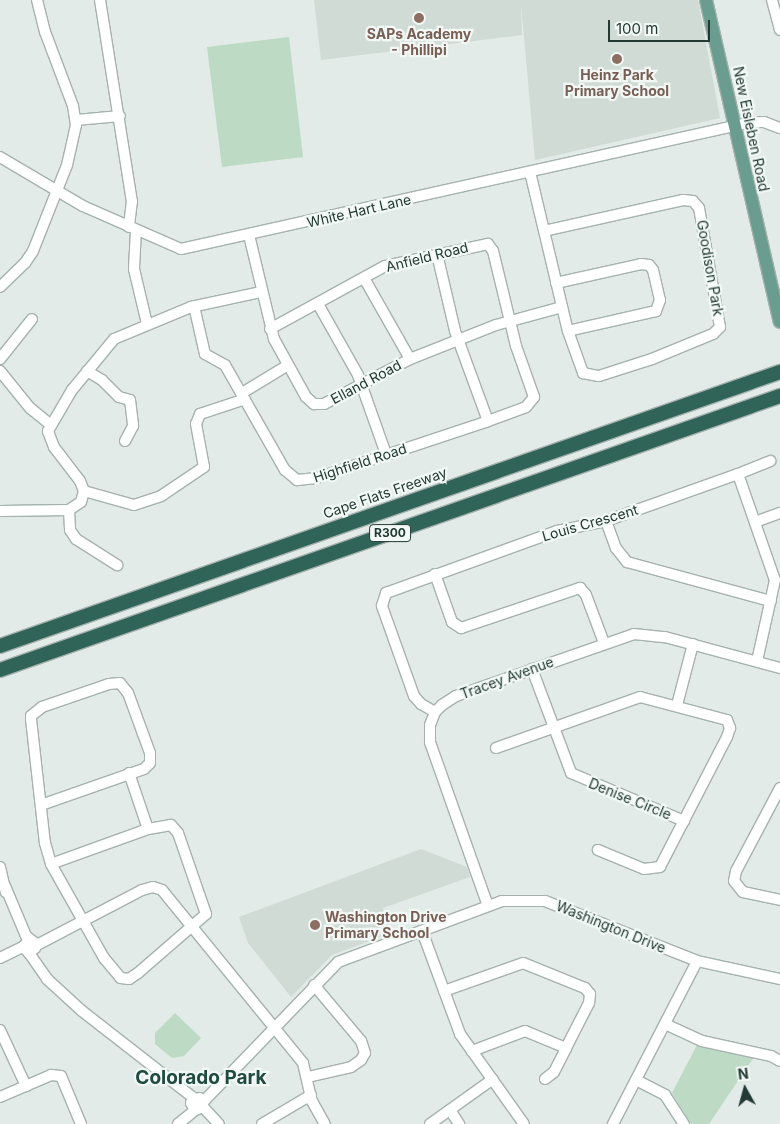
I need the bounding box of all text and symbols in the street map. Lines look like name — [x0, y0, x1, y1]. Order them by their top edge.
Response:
scale bar — [610, 10, 712, 42]
marker: SAPs Academy - Phillipi — [413, 12, 425, 24]
text: 100 m — [616, 19, 658, 38]
place label: SAPs Academy - Phillipi — [367, 26, 471, 58]
marker: Heinz Park Primary School — [611, 53, 623, 65]
street label: New Eisleben Road — [730, 65, 772, 193]
place label: Heinz Park Primary School — [565, 67, 669, 100]
street label: White Hart Lane — [305, 191, 413, 231]
street label: Goodison Park — [693, 219, 727, 317]
street label: Anfield Road — [384, 239, 470, 275]
street label: Elland Road — [328, 356, 404, 408]
street label: Highfield Road — [311, 440, 409, 486]
street label: Cape Flats Freeway — [321, 464, 449, 522]
street label: Louis Crescent — [540, 501, 640, 545]
road number: R300 — [369, 524, 411, 542]
street label: Tracey Avenue — [458, 653, 556, 703]
street label: Denise Circle — [586, 775, 674, 823]
street label: Washington Drive — [554, 897, 668, 957]
place label: Washington Drive Primary School — [325, 909, 447, 942]
marker: Washington Drive Primary School — [309, 919, 321, 931]
north arrow — [720, 1064, 770, 1114]
text: N — [737, 1065, 749, 1083]
district label: Colorado Park — [135, 1067, 267, 1089]

